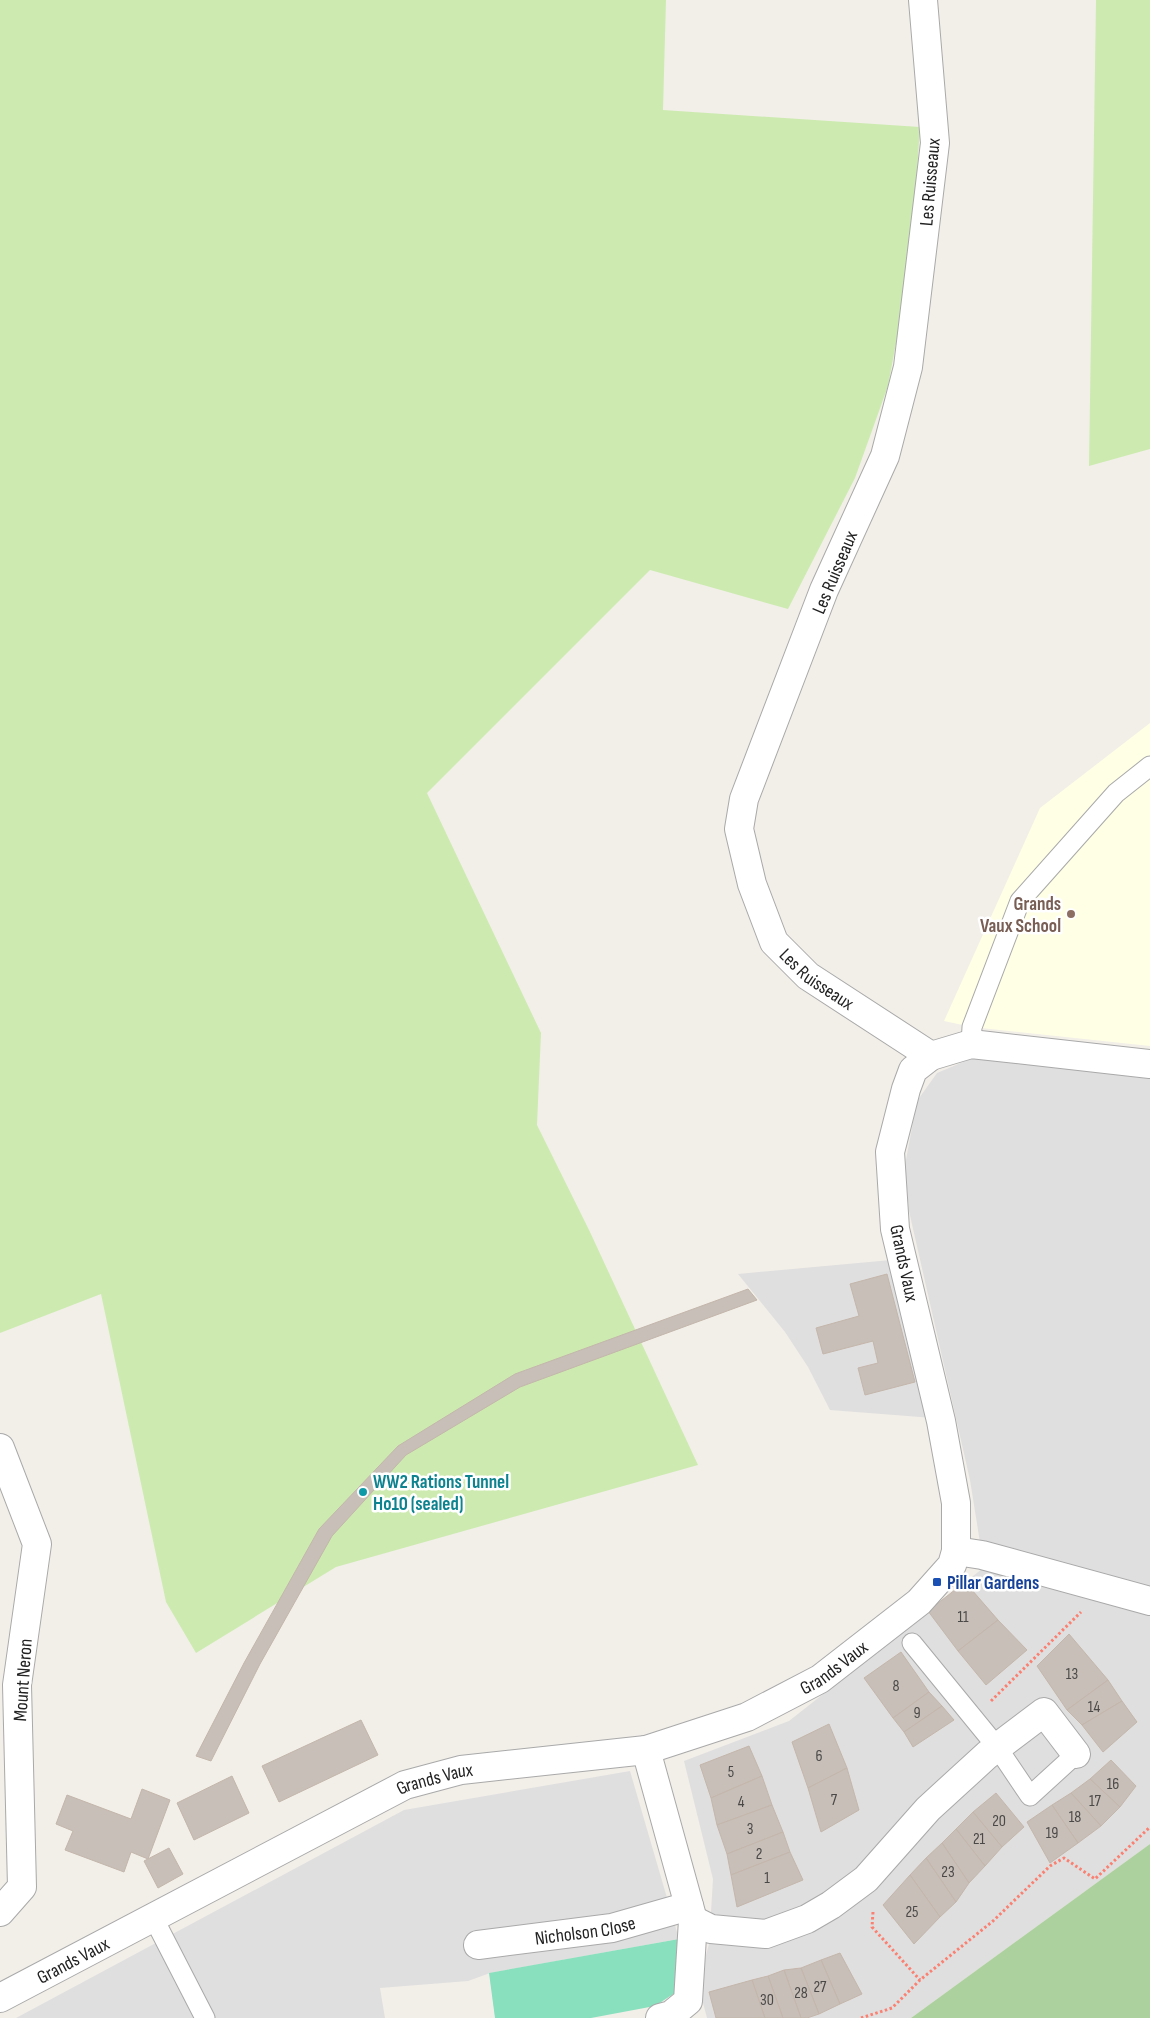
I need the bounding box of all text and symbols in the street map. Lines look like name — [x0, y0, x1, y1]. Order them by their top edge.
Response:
street label: Les Ruisseaux — [915, 137, 946, 227]
street label: Les Ruisseaux — [808, 528, 863, 618]
place label: Grands Vaux School — [980, 893, 1061, 938]
marker: Grands Vaux School — [1065, 908, 1077, 920]
street label: Les Ruisseaux — [774, 944, 858, 1016]
street label: Grands Vaux — [884, 1223, 923, 1304]
place label: WW2 Rations Tunnel Ho10 (sealed) — [373, 1471, 509, 1516]
marker: WW2 Rations Tunnel Ho10 (sealed) — [357, 1486, 369, 1498]
place label: Pillar Gardens — [947, 1572, 1039, 1595]
marker: Pillar Gardens — [931, 1576, 943, 1588]
house number: 11 — [957, 1608, 969, 1627]
street label: Grands Vaux — [796, 1636, 873, 1700]
street label: Mount Neron — [9, 1638, 38, 1722]
house number: 13 — [1066, 1665, 1078, 1684]
house number: 8 — [892, 1677, 900, 1696]
house number: 14 — [1088, 1698, 1100, 1717]
house number: 9 — [913, 1704, 921, 1723]
house number: 6 — [815, 1747, 823, 1766]
street label: Grands Vaux — [393, 1759, 474, 1801]
house number: 5 — [728, 1763, 734, 1782]
house number: 16 — [1107, 1775, 1119, 1794]
house number: 7 — [831, 1791, 838, 1810]
house number: 17 — [1089, 1792, 1102, 1811]
house number: 4 — [738, 1793, 745, 1812]
house number: 18 — [1069, 1808, 1081, 1827]
house number: 20 — [992, 1812, 1006, 1831]
house number: 3 — [747, 1820, 753, 1839]
house number: 19 — [1046, 1824, 1058, 1843]
house number: 21 — [973, 1830, 986, 1849]
house number: 2 — [756, 1845, 762, 1864]
house number: 23 — [941, 1863, 955, 1882]
house number: 1 — [764, 1869, 770, 1888]
house number: 25 — [905, 1903, 919, 1922]
street label: Nicholson Close — [534, 1912, 638, 1951]
street label: Grands Vaux — [33, 1933, 113, 1990]
house number: 27 — [813, 1978, 827, 1997]
house number: 28 — [794, 1984, 808, 2003]
house number: 30 — [760, 1991, 774, 2010]

